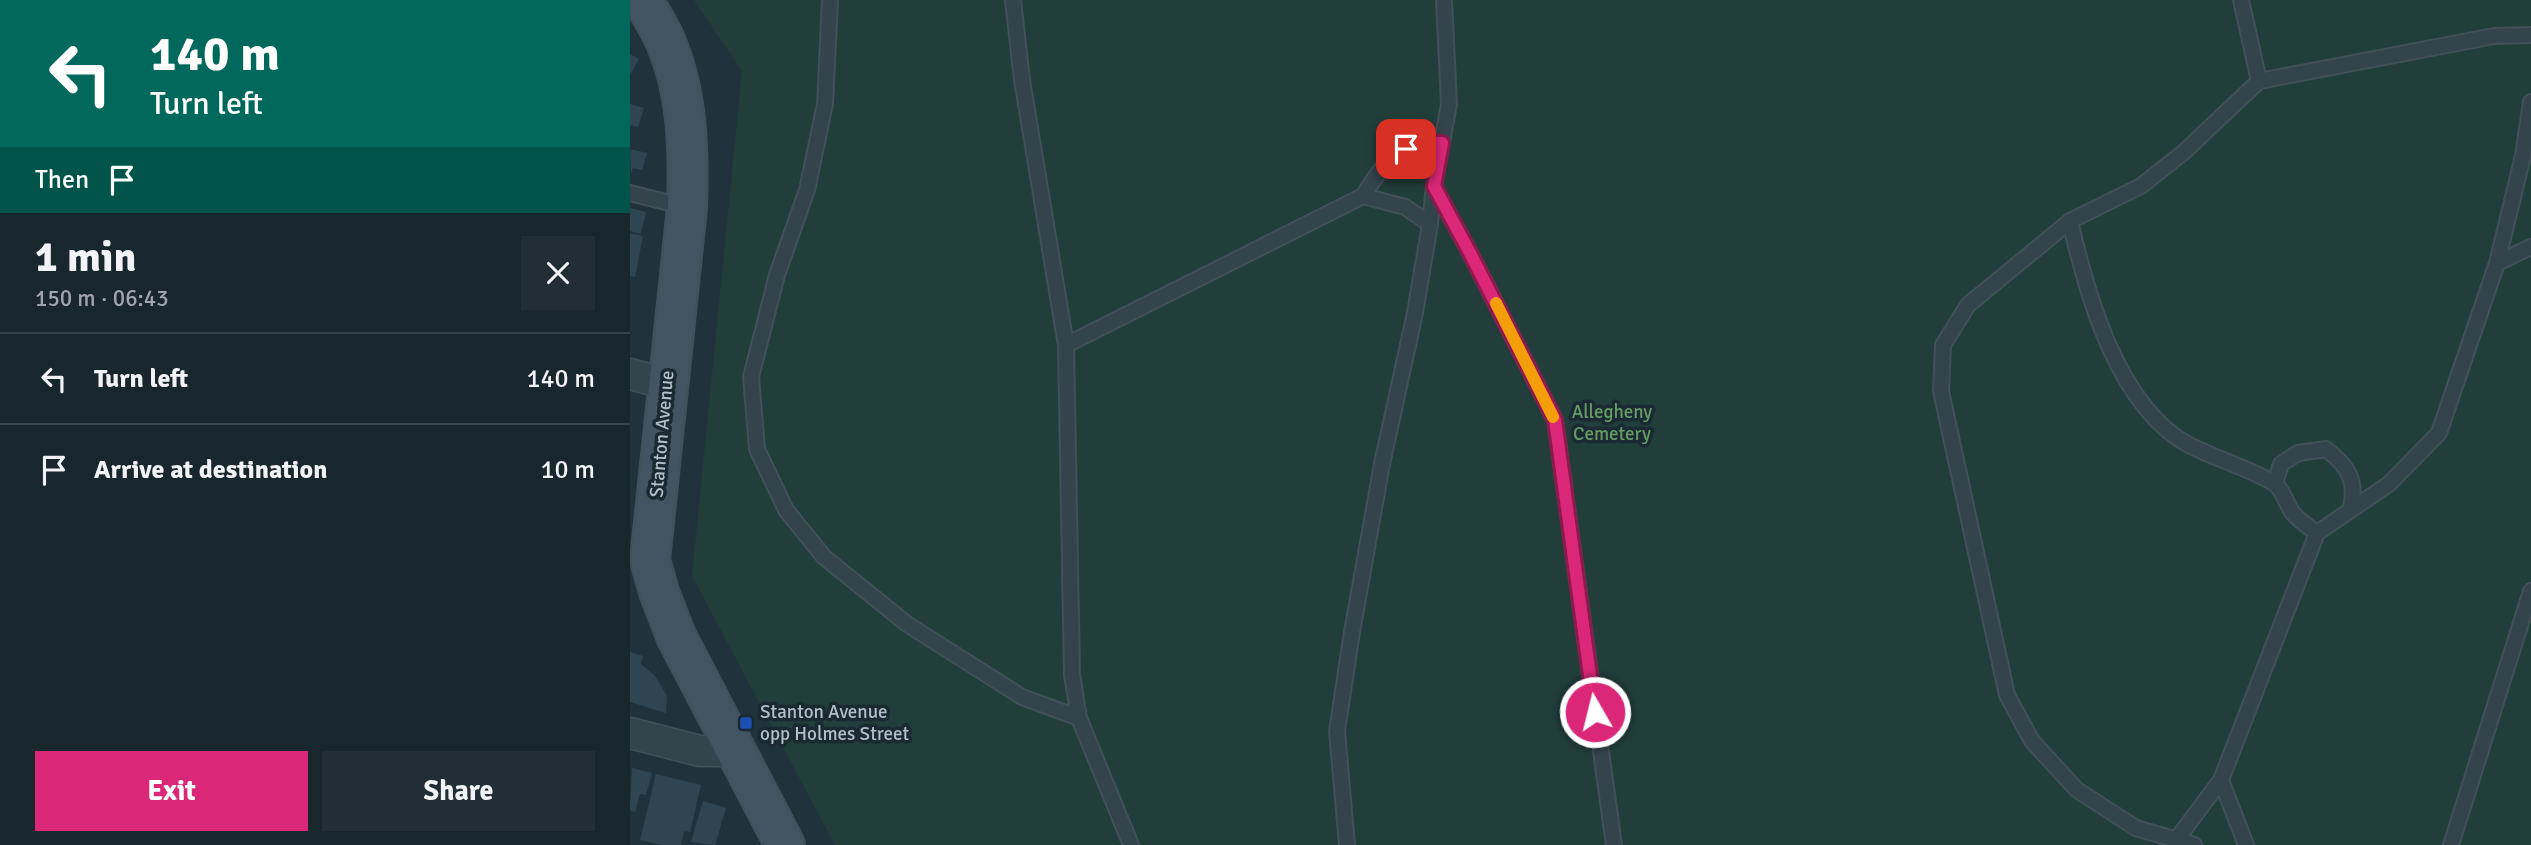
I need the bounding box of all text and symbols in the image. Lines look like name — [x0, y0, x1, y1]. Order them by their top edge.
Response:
text: 140 m — [150, 24, 280, 84]
icon: left — [35, 28, 126, 119]
text: Turn left — [150, 84, 263, 123]
pin — [1376, 119, 1436, 179]
icon: arrive — [1387, 130, 1425, 168]
icon: arrive — [103, 161, 141, 199]
text: Then — [35, 164, 89, 196]
text: 1 min — [35, 232, 136, 283]
button: close — [521, 236, 595, 310]
text: 150 m · 06:43 — [35, 284, 169, 313]
icon: left — [35, 360, 73, 398]
text: Turn left — [94, 363, 188, 395]
text: 140 m — [526, 363, 595, 395]
street label: Stanton Avenue — [644, 369, 680, 499]
park label: Allegheny Cemetery — [1572, 400, 1652, 446]
icon: arrive — [35, 451, 73, 489]
text: Arrive at destination — [94, 454, 327, 486]
text: 10 m — [540, 454, 595, 486]
position arrow — [1558, 675, 1632, 749]
place label: Stanton Avenue opp Holmes Street — [760, 700, 909, 746]
marker: Stanton Avenue opp Holmes Street — [738, 715, 754, 731]
button: Exit — [35, 751, 308, 831]
button: Share — [322, 751, 595, 831]

